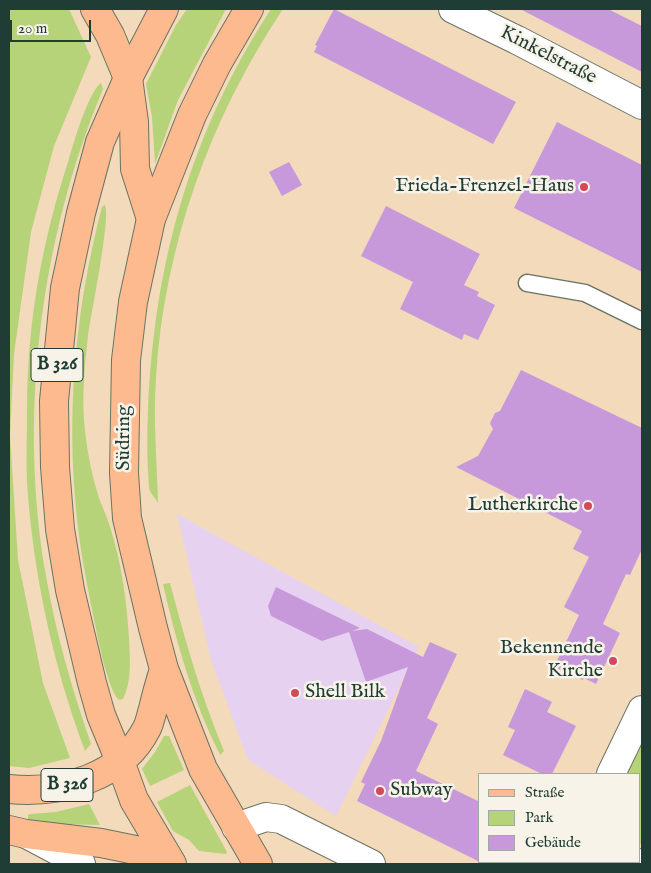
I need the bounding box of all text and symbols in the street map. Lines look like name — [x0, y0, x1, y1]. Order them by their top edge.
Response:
scale bar — [12, 10, 94, 42]
text: 20 m — [18, 19, 47, 38]
street label: Kinkelstraße — [496, 21, 600, 91]
place label: Frieda-Frenzel-Haus — [395, 175, 574, 199]
marker: Frieda-Frenzel-Haus — [578, 181, 590, 193]
road number: B 326 — [31, 348, 83, 382]
street label: Südring — [113, 405, 137, 471]
place label: Lutherkirche — [468, 494, 578, 518]
marker: Lutherkirche — [582, 500, 594, 512]
place label: Bekennende Kirche — [500, 637, 603, 684]
marker: Bekennende Kirche — [607, 655, 619, 667]
place label: Shell Bilk — [305, 681, 385, 705]
marker: Shell Bilk — [289, 687, 301, 699]
road number: B 326 — [41, 768, 93, 802]
legend — [478, 773, 641, 863]
place label: Subway — [390, 779, 452, 803]
text: Straße — [525, 783, 564, 802]
marker: Subway — [374, 785, 386, 797]
text: Park — [525, 808, 554, 827]
text: Gebäude — [525, 833, 581, 852]

